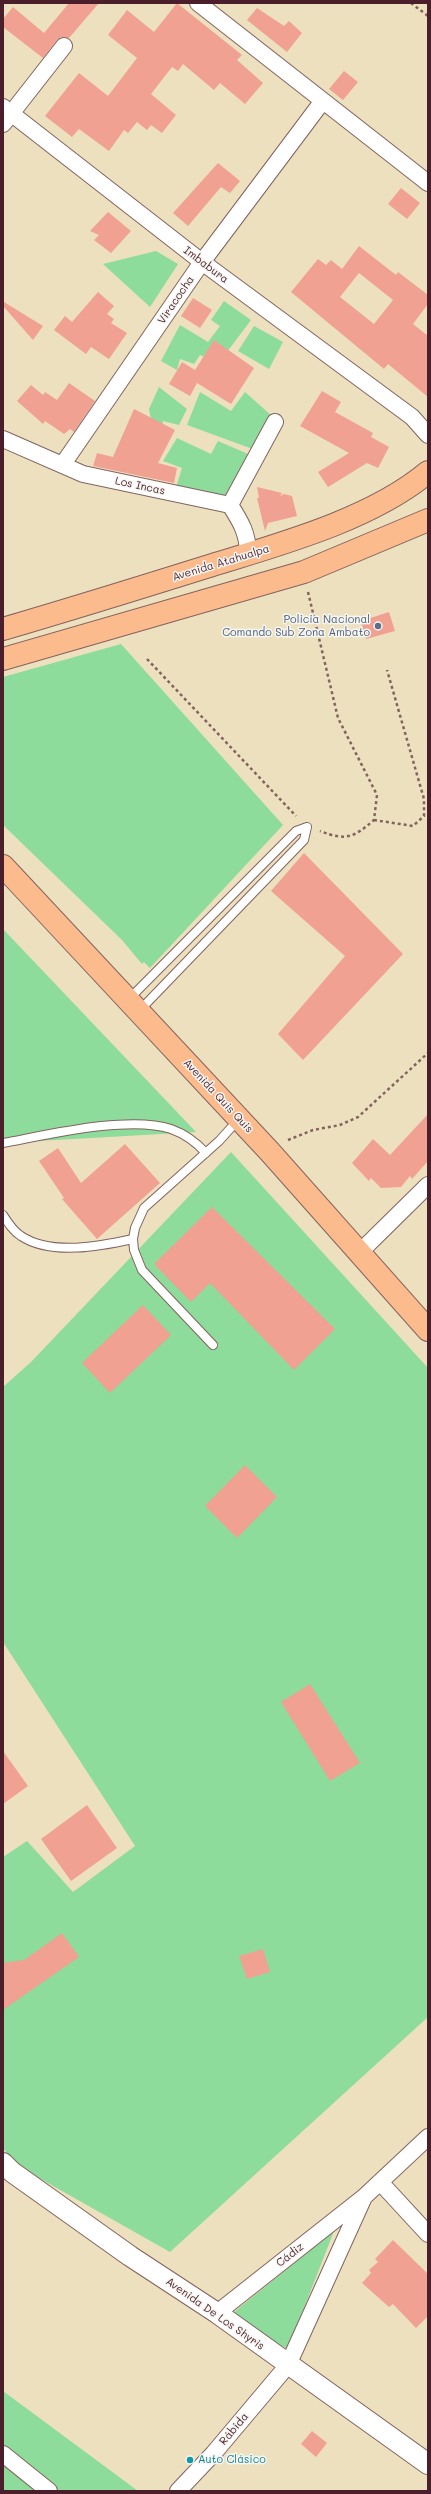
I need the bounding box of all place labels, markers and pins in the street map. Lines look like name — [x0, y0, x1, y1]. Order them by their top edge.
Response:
place label: Policia Nacional Comando Sub Zona Ambato — [222, 613, 370, 639]
marker: Policia Nacional Comando Sub Zona Ambato — [373, 621, 383, 631]
place label: Auto Clásico — [198, 2453, 266, 2467]
marker: Auto Clásico — [185, 2455, 195, 2465]

